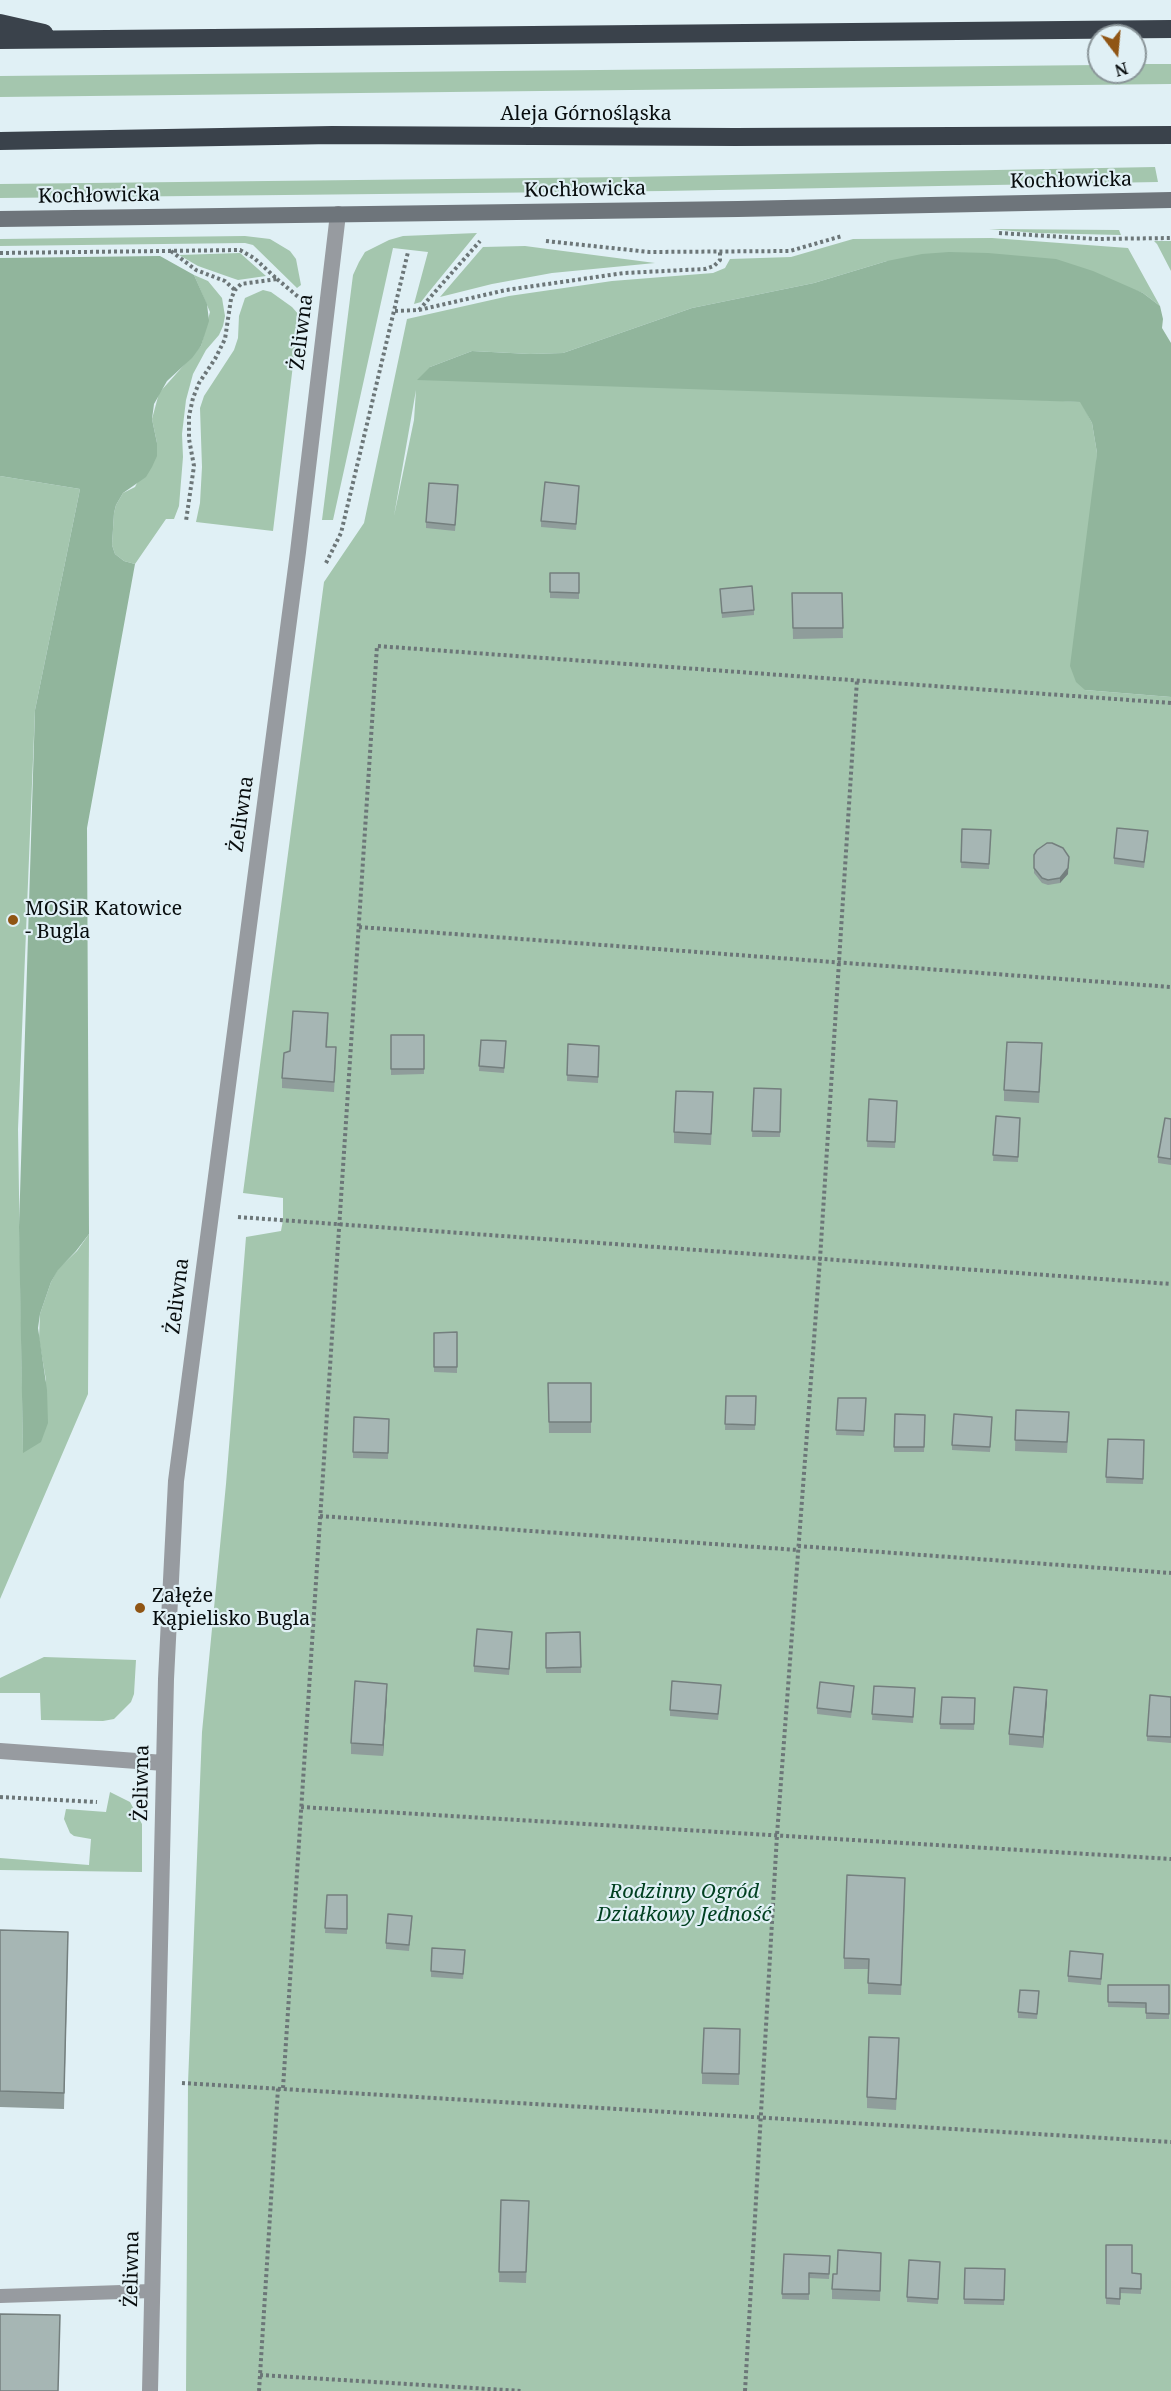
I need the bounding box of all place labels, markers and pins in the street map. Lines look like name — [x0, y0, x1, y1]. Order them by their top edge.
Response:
place label: MOSiR Katowice - Bugla — [25, 897, 182, 944]
marker: MOSiR Katowice - Bugla — [6, 913, 20, 927]
place label: Załęże Kąpielisko Bugla — [152, 1584, 310, 1631]
marker: Załęże Kąpielisko Bugla — [133, 1601, 147, 1615]

